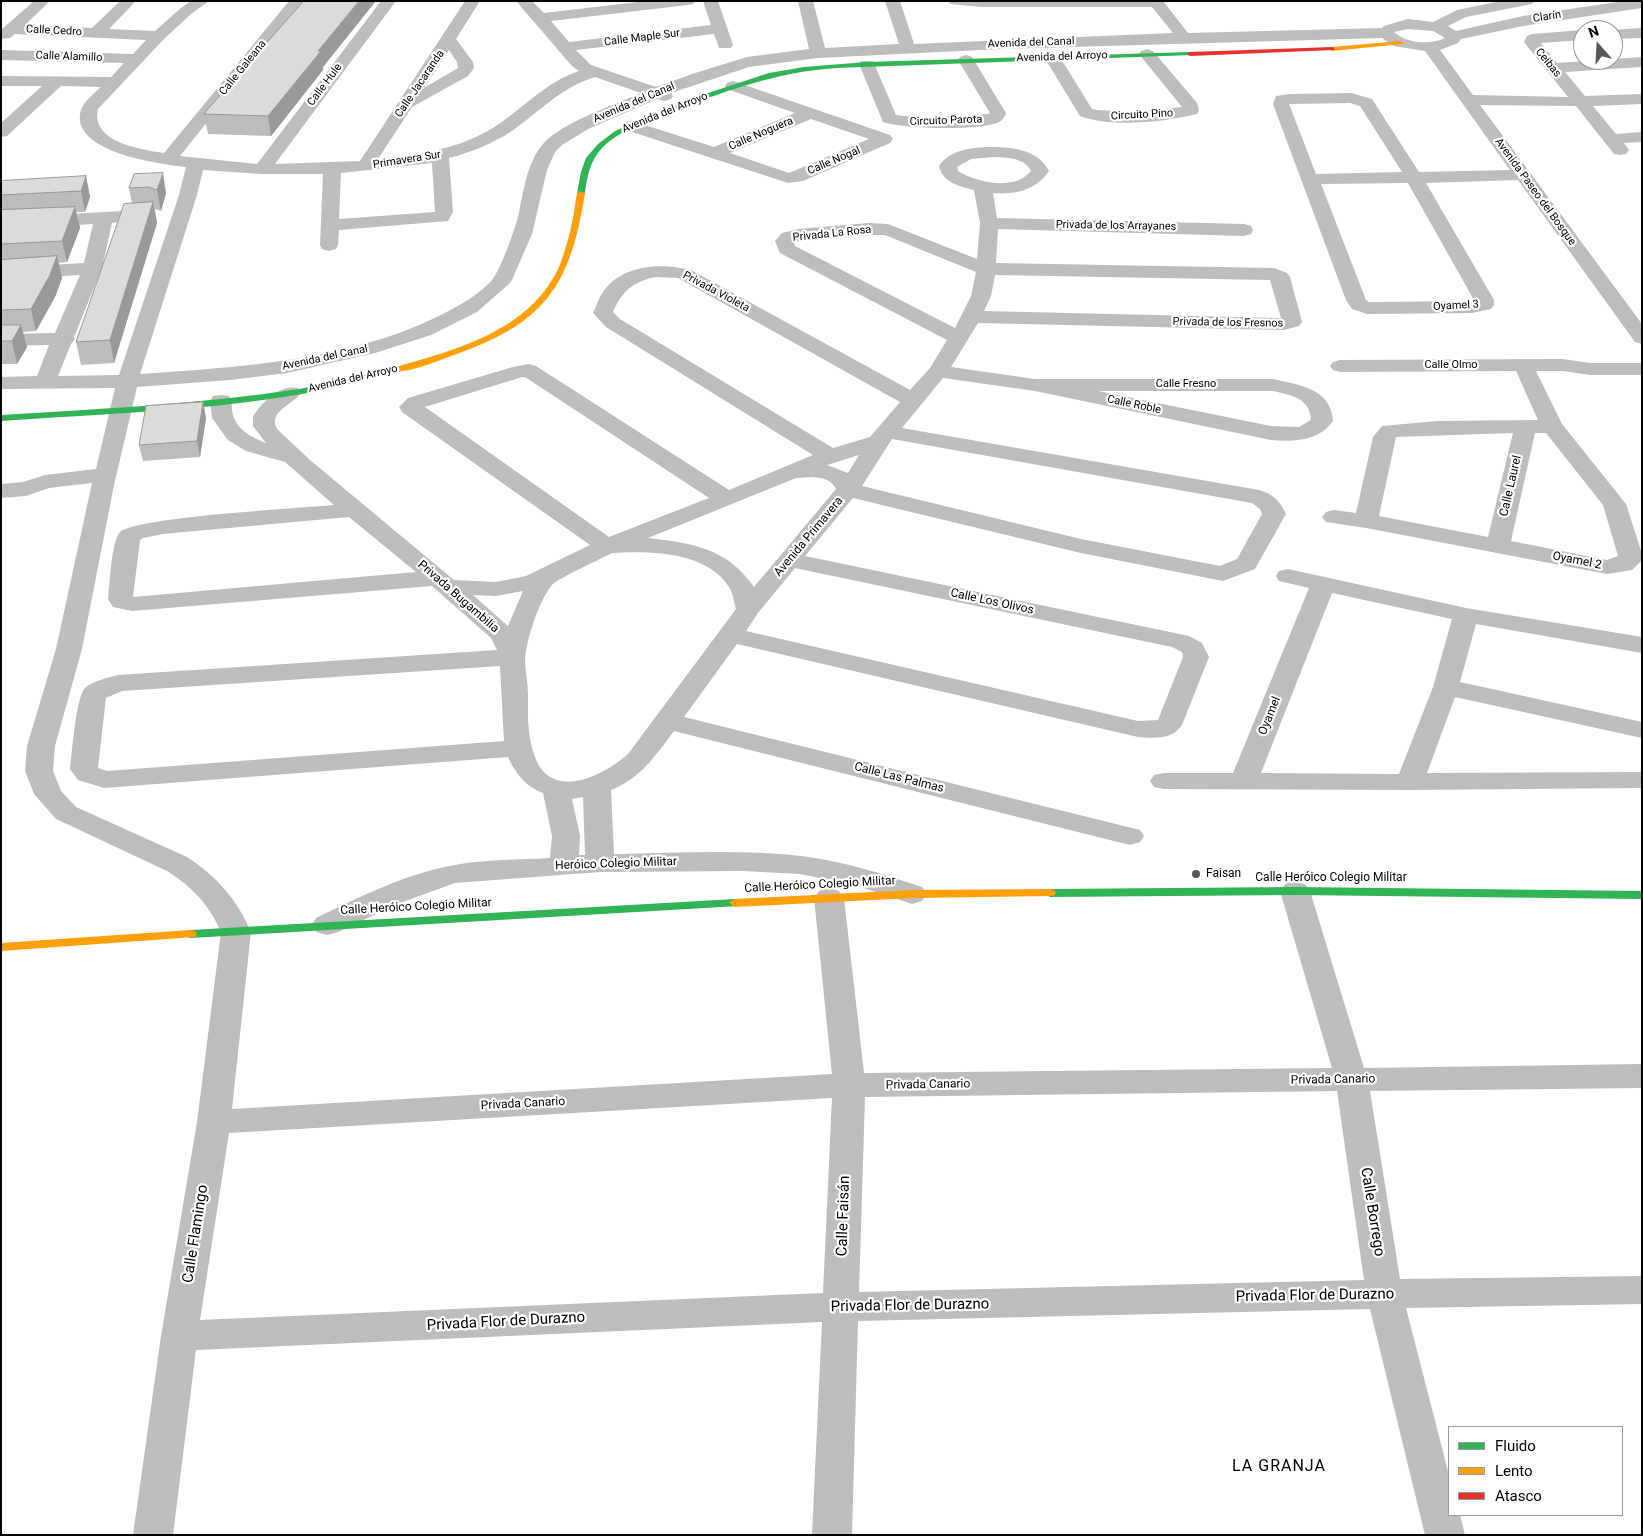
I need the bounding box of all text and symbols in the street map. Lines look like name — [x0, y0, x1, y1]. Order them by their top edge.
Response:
street label: Clarín — [1532, 8, 1562, 26]
north arrow — [1573, 20, 1623, 70]
street label: Calle Cedro — [26, 23, 82, 39]
text: N — [1586, 23, 1601, 41]
street label: Calle Maple Sur — [603, 27, 681, 49]
street label: Avenida del Canal — [987, 35, 1075, 51]
street label: Calle Galeana — [217, 38, 269, 98]
street label: Ceibas — [1532, 46, 1564, 80]
street label: Calle Jacaranda — [393, 48, 447, 120]
street label: Calle Alamillo — [35, 49, 103, 65]
street label: Avenida del Arroyo — [1016, 49, 1108, 65]
street label: Calle Hule — [305, 61, 345, 109]
street label: Avenida del Canal — [591, 80, 677, 126]
street label: Avenida del Arroyo — [620, 90, 710, 136]
street label: Circuito Pino — [1110, 107, 1174, 123]
street label: Circuito Parota — [909, 113, 983, 129]
street label: Calle Noguera — [727, 114, 795, 154]
street label: Avenida Paseo del Bosque — [1492, 136, 1578, 248]
street label: Calle Nogal — [806, 144, 862, 178]
street label: Primavera Sur — [372, 148, 442, 172]
street label: Privada de los Arrayanes — [1056, 218, 1176, 234]
street label: Privada La Rosa — [792, 223, 872, 245]
street label: Privada Violeta — [680, 269, 752, 315]
street label: Oyamel 3 — [1433, 298, 1479, 314]
street label: Privada de los Fresnos — [1173, 315, 1283, 331]
street label: Avenida del Canal — [281, 343, 369, 373]
street label: Calle Olmo — [1424, 358, 1478, 372]
street label: Avenida del Arroyo — [307, 362, 399, 396]
street label: Calle Fresno — [1156, 377, 1216, 391]
street label: Calle Roble — [1106, 393, 1162, 417]
street label: Calle Laurel — [1497, 454, 1525, 518]
street label: Avenida Primavera — [772, 494, 846, 580]
street label: Oyamel 2 — [1551, 549, 1603, 573]
street label: Privada Bugambilia — [414, 558, 502, 636]
street label: Calle Los Olivos — [949, 586, 1035, 618]
street label: Oyamel — [1256, 695, 1284, 737]
street label: Calle Las Palmas — [853, 760, 945, 796]
street label: Heróico Colegio Militar — [555, 855, 677, 873]
place label: Faisan — [1206, 867, 1241, 881]
marker: Faisan — [1190, 868, 1202, 880]
street label: Calle Heróico Colegio Militar — [1255, 871, 1407, 885]
street label: Calle Heróico Colegio Militar — [744, 874, 896, 896]
street label: Calle Heróico Colegio Militar — [340, 896, 492, 918]
street label: Privada Canario — [1291, 1072, 1375, 1088]
street label: Privada Canario — [886, 1077, 970, 1093]
street label: Privada Canario — [480, 1095, 566, 1113]
street label: Calle Borrego — [1356, 1166, 1388, 1258]
street label: Calle Faisán — [834, 1175, 854, 1257]
street label: Calle Flamingo — [179, 1184, 213, 1284]
street label: Privada Flor de Durazno — [1236, 1286, 1394, 1306]
street label: Privada Flor de Durazno — [831, 1296, 989, 1316]
street label: Privada Flor de Durazno — [426, 1309, 586, 1335]
legend — [1448, 1426, 1623, 1516]
text: Fluido — [1495, 1437, 1536, 1455]
district label: LA GRANJA — [1231, 1457, 1327, 1477]
text: Lento — [1495, 1462, 1533, 1480]
text: Atasco — [1495, 1487, 1542, 1505]

